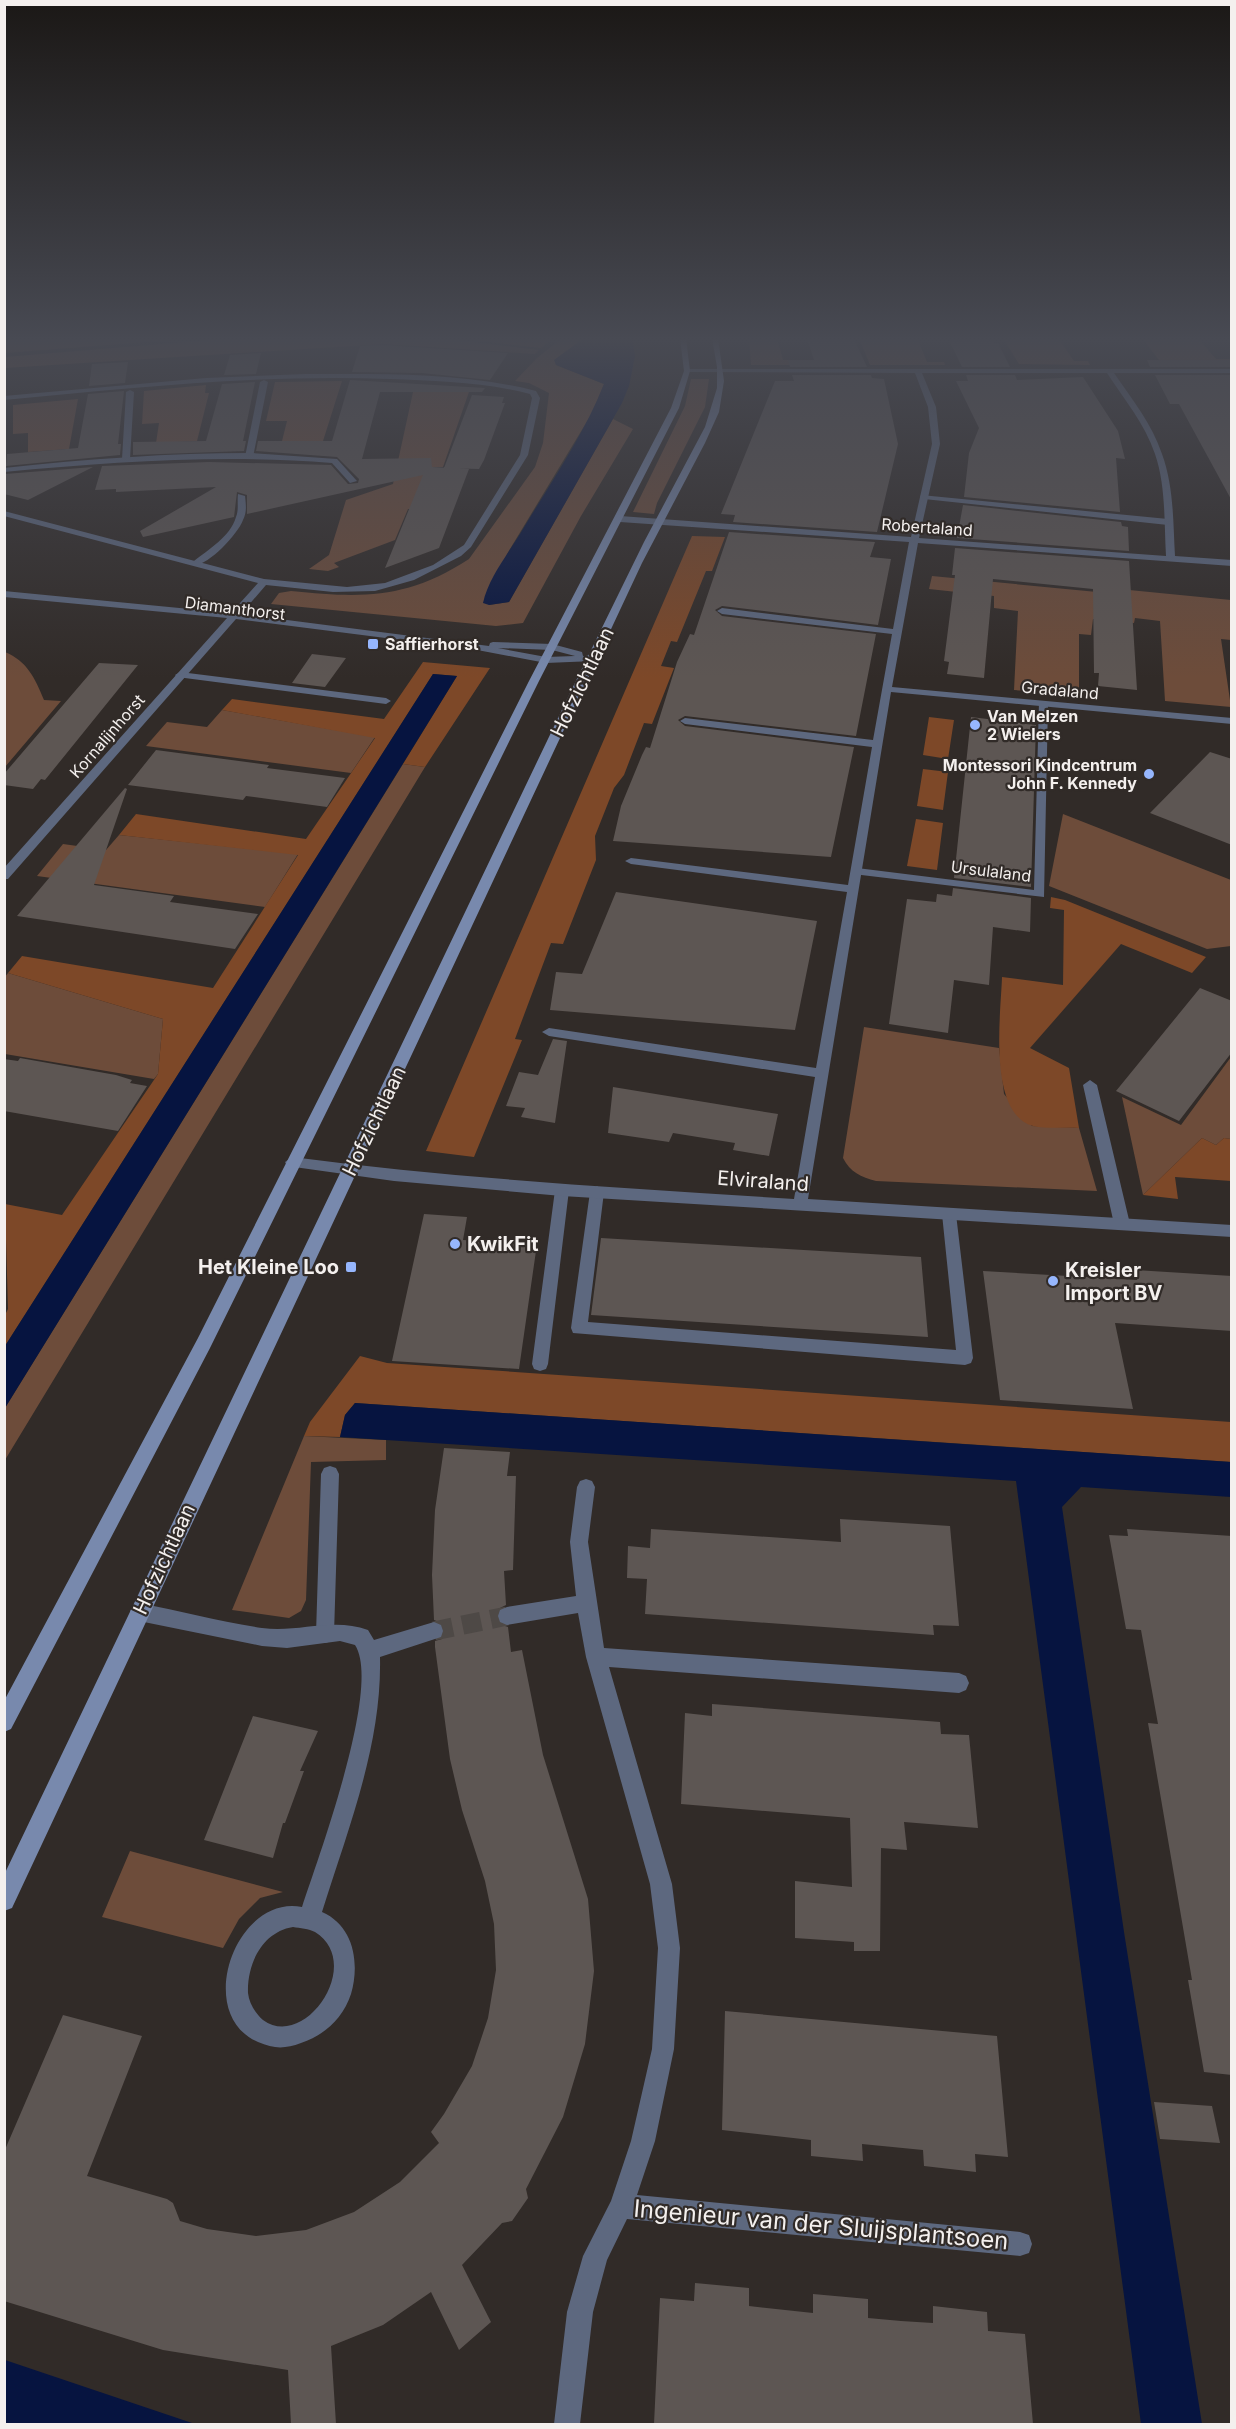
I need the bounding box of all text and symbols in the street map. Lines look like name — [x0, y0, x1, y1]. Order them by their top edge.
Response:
street label: Robertaland — [881, 514, 973, 540]
street label: Diamanthorst — [184, 592, 286, 624]
street label: Hofzichtlaan — [545, 623, 619, 741]
place label: Saffierhorst — [385, 634, 479, 654]
marker: Saffierhorst — [366, 637, 380, 651]
street label: Gradaland — [1020, 677, 1100, 703]
street label: Kornalijnhorst — [65, 690, 149, 782]
place label: Van Melzen 2 Wielers — [987, 706, 1078, 744]
marker: Van Melzen 2 Wielers — [968, 718, 982, 732]
place label: Montessori Kindcentrum John F. Kennedy — [943, 755, 1137, 793]
marker: Montessori Kindcentrum John F. Kennedy — [1142, 767, 1156, 781]
street label: Ursulaland — [950, 856, 1032, 886]
street label: Hofzichtlaan — [337, 1062, 411, 1180]
street label: Elviraland — [716, 1166, 810, 1196]
place label: KwikFit — [467, 1232, 539, 1256]
marker: KwikFit — [448, 1237, 462, 1251]
place label: Het Kleine Loo — [198, 1255, 339, 1279]
place label: Kreisler Import BV — [1065, 1258, 1163, 1305]
marker: Het Kleine Loo — [344, 1260, 358, 1274]
marker: Kreisler Import BV — [1046, 1274, 1060, 1288]
street label: Hofzichtlaan — [128, 1500, 200, 1618]
street label: Ingenieur van der Sluijsplantsoen — [632, 2194, 1010, 2255]

